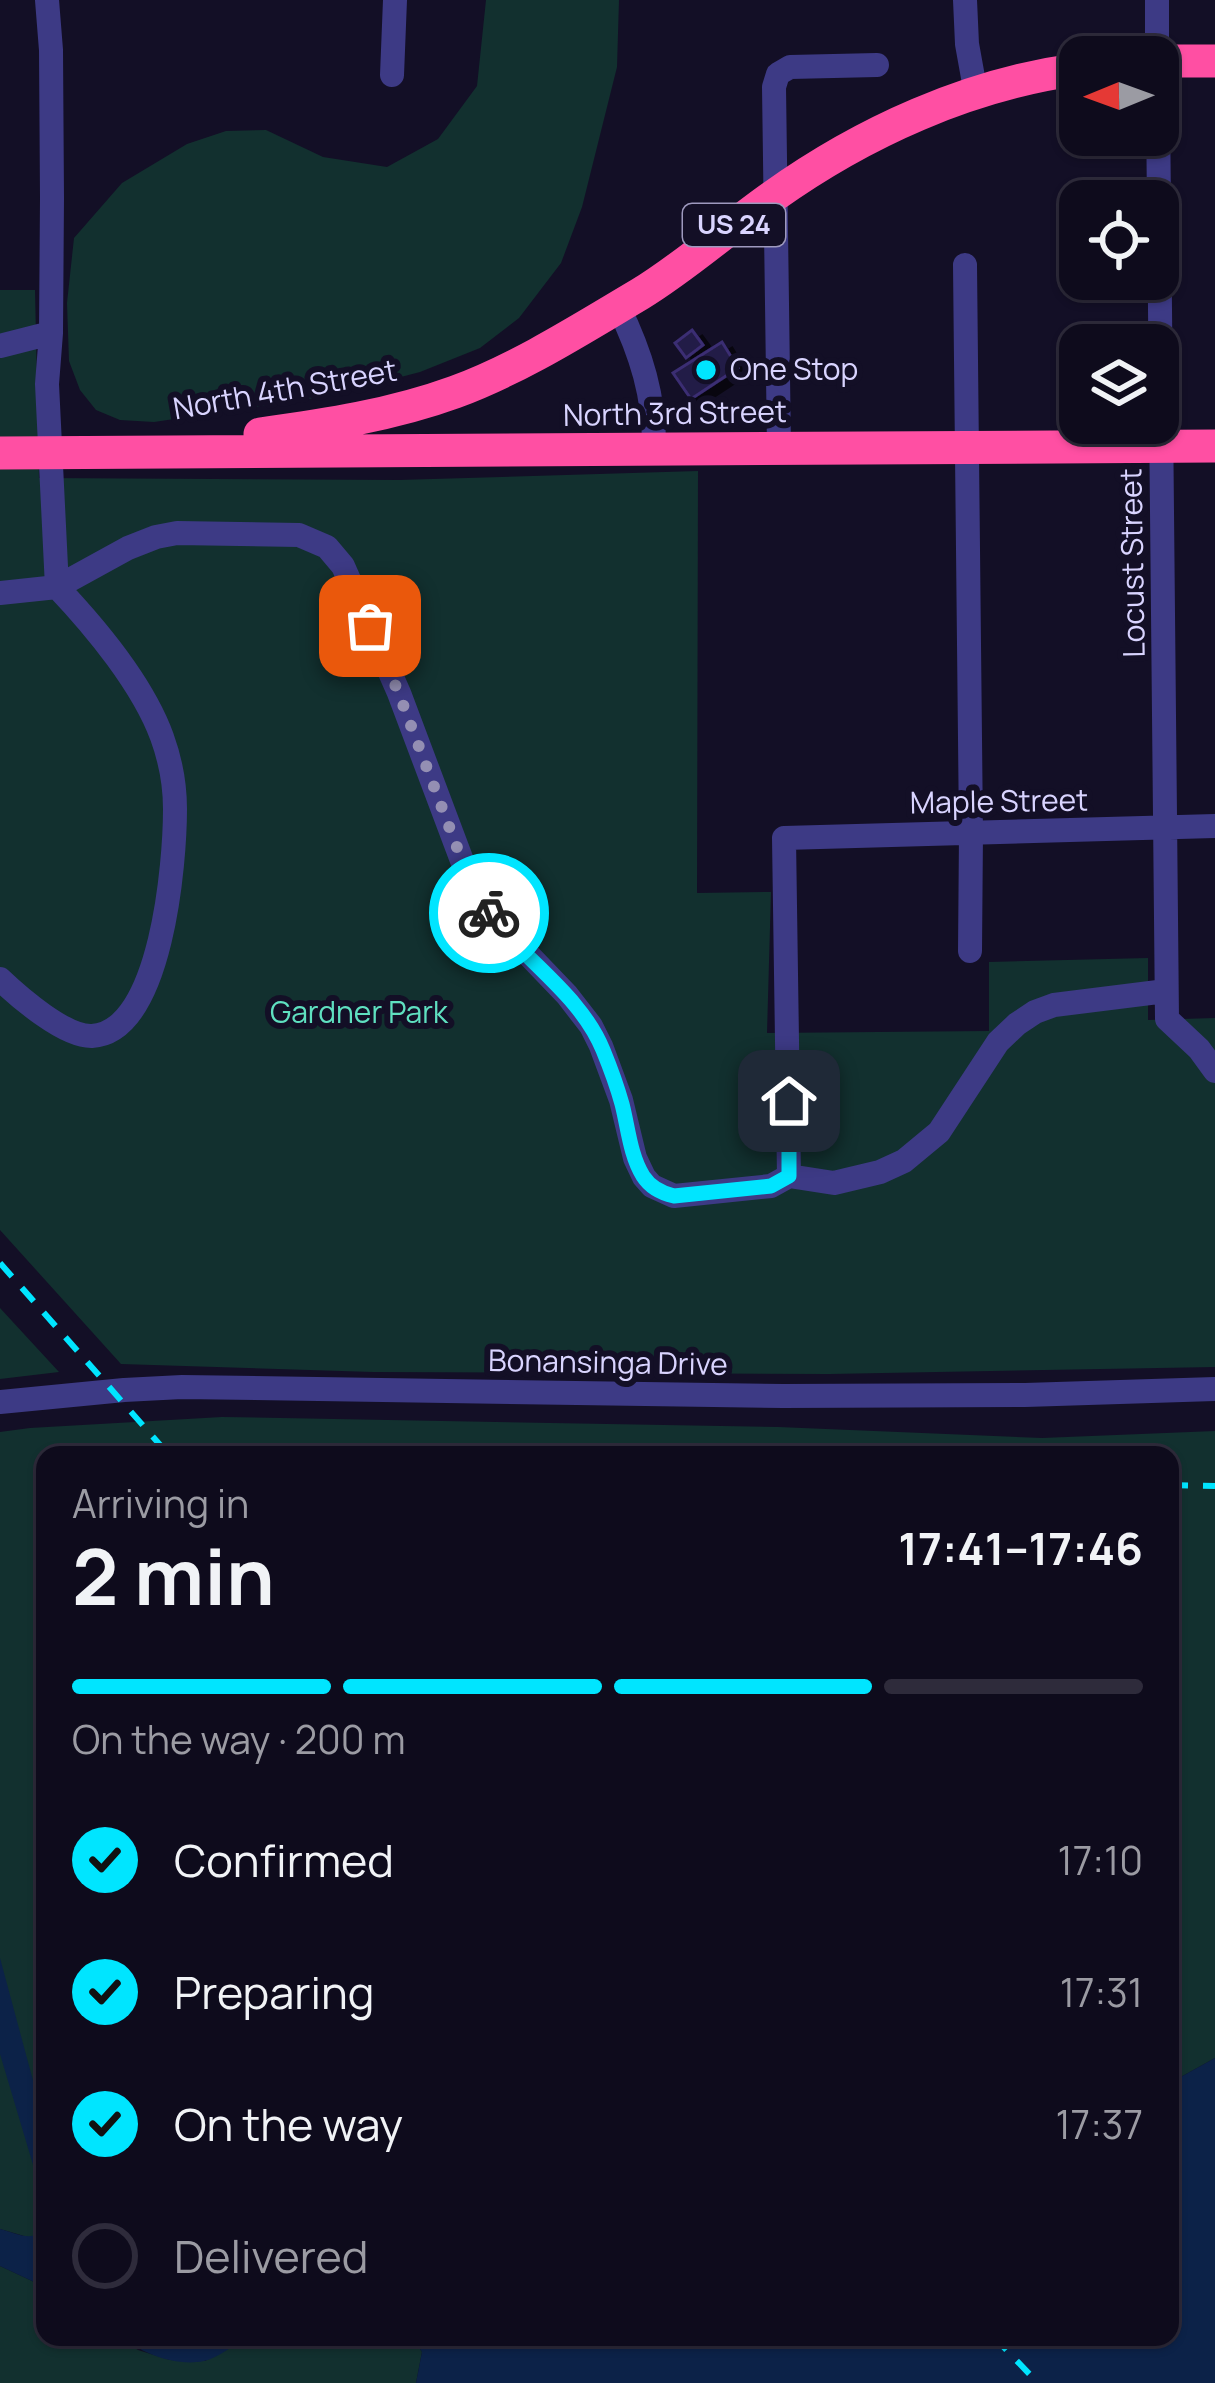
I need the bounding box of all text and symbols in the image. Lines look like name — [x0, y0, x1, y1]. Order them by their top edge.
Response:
north arrow — [1059, 36, 1179, 156]
map controls — [1059, 36, 1179, 444]
button: locate — [1059, 180, 1179, 300]
road number: US 24 — [683, 204, 785, 246]
button: layers — [1059, 324, 1179, 444]
place label: One Stop — [730, 348, 858, 389]
street label: North 4th Street — [170, 349, 400, 428]
marker: One Stop — [693, 357, 719, 383]
street label: North 3rd Street — [563, 390, 787, 435]
street label: Locust Street — [1109, 468, 1154, 658]
pin — [319, 575, 421, 677]
icon: bag — [337, 593, 403, 659]
street label: Maple Street — [909, 778, 1088, 823]
courier — [429, 853, 549, 973]
icon: bike — [456, 880, 522, 946]
park label: Gardner Park — [270, 991, 449, 1032]
pin — [738, 1050, 840, 1152]
icon: home — [756, 1068, 822, 1134]
street label: Bonansinga Drive — [488, 1339, 728, 1384]
text: Arriving in — [72, 1476, 249, 1530]
text: 17:41–17:46 — [898, 1517, 1143, 1579]
text: 2 min — [72, 1522, 275, 1628]
text: On the way · 200 m — [72, 1712, 406, 1766]
icon: check — [72, 1827, 138, 1893]
text: Confirmed — [174, 1829, 394, 1891]
text: 17:10 — [1058, 1833, 1143, 1887]
icon: check — [72, 1959, 138, 2025]
text: Preparing — [174, 1961, 374, 2023]
text: 17:31 — [1060, 1965, 1143, 2019]
icon: check — [72, 2091, 138, 2157]
text: On the way — [174, 2093, 403, 2155]
text: 17:37 — [1055, 2097, 1143, 2151]
text: Delivered — [174, 2225, 369, 2287]

